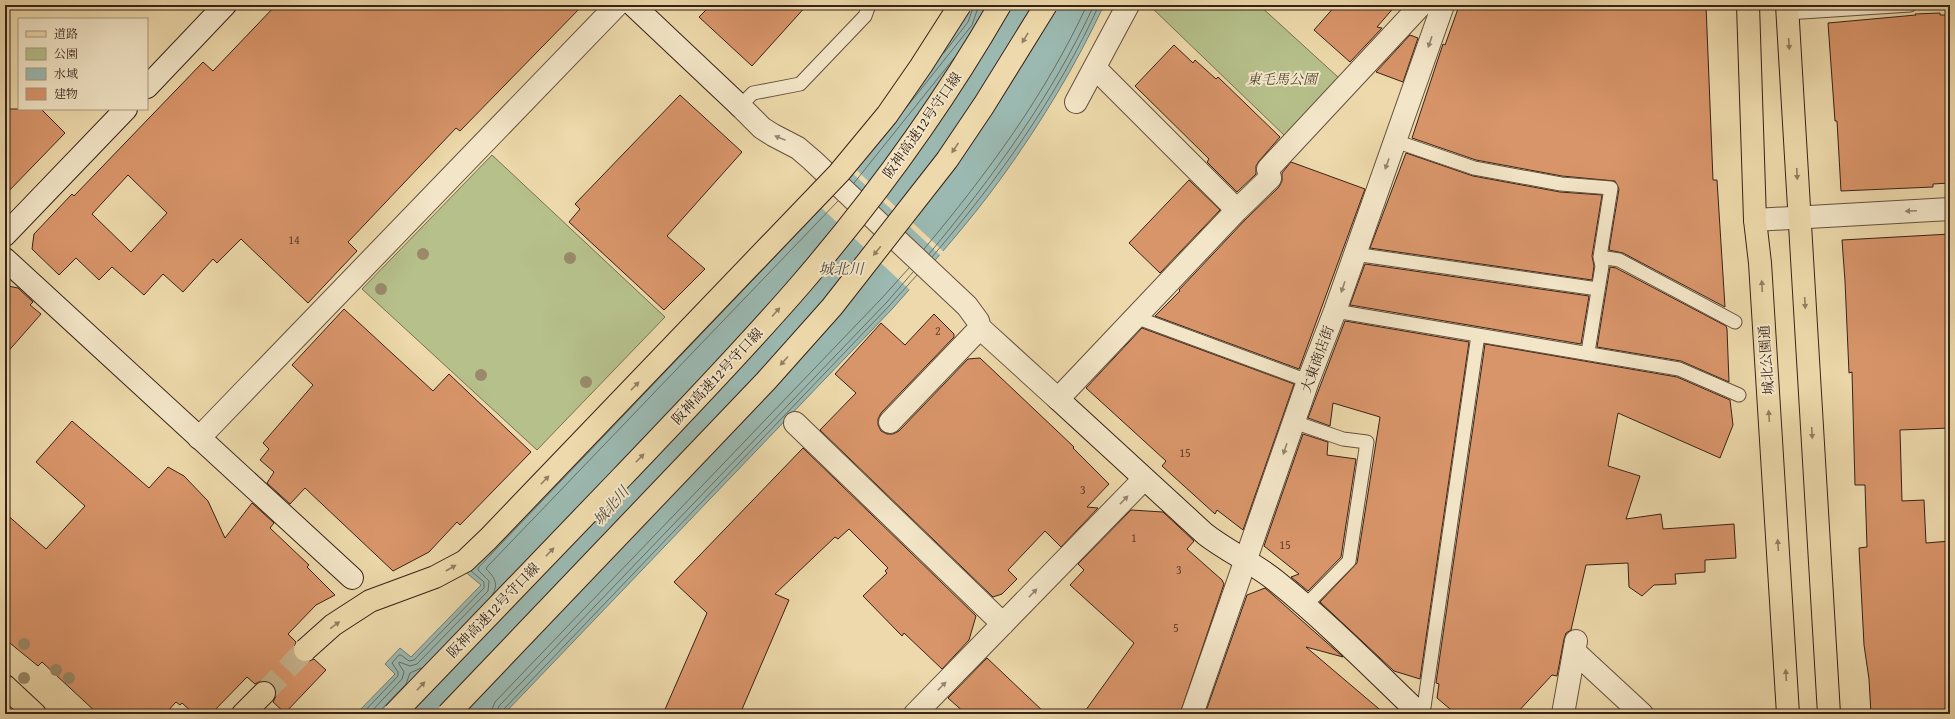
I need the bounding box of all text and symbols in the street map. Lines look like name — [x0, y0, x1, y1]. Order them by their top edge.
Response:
legend — [18, 18, 148, 110]
text: 道路 — [54, 25, 78, 42]
one-way arrow — [1022, 32, 1029, 44]
one-way arrow — [1427, 36, 1433, 48]
one-way arrow — [1786, 38, 1793, 50]
text: 公園 — [54, 45, 78, 62]
text: 水域 — [54, 65, 78, 82]
street label: 阪神高速12号守口線 — [878, 68, 966, 182]
park label: 東毛馬公園 — [1247, 69, 1319, 89]
text: 建物 — [54, 85, 78, 102]
one-way arrow — [774, 135, 786, 142]
one-way arrow — [951, 143, 959, 153]
one-way arrow — [1383, 159, 1389, 171]
one-way arrow — [1793, 168, 1800, 180]
one-way arrow — [1905, 207, 1917, 214]
house number: 14 — [288, 231, 300, 248]
one-way arrow — [872, 246, 881, 257]
water label: 城北川 — [818, 258, 865, 279]
one-way arrow — [1758, 280, 1765, 292]
one-way arrow — [1340, 281, 1346, 293]
one-way arrow — [1801, 297, 1808, 309]
one-way arrow — [771, 307, 781, 317]
house number: 2 — [935, 322, 941, 339]
street label: 阪神高速12号守口線 — [667, 323, 767, 429]
street label: 大東商店街 — [1296, 323, 1338, 395]
street label: 城北公園通 — [1754, 324, 1778, 396]
one-way arrow — [780, 357, 789, 366]
one-way arrow — [630, 381, 640, 391]
one-way arrow — [1766, 410, 1773, 422]
one-way arrow — [1809, 427, 1816, 439]
one-way arrow — [1282, 443, 1288, 455]
house number: 15 — [1179, 444, 1191, 461]
one-way arrow — [635, 453, 645, 463]
one-way arrow — [540, 475, 550, 485]
water label: 城北川 — [588, 480, 635, 530]
house number: 3 — [1080, 481, 1086, 498]
one-way arrow — [1119, 495, 1129, 505]
house number: 1 — [1131, 529, 1137, 546]
house number: 15 — [1279, 536, 1291, 553]
one-way arrow — [1774, 539, 1781, 551]
one-way arrow — [545, 547, 554, 557]
street label: 阪神高速12号守口線 — [442, 558, 544, 662]
house number: 3 — [1176, 561, 1182, 578]
one-way arrow — [445, 565, 457, 572]
one-way arrow — [1028, 588, 1038, 598]
house number: 5 — [1173, 619, 1179, 636]
one-way arrow — [329, 620, 340, 629]
one-way arrow — [1782, 669, 1789, 681]
one-way arrow — [416, 681, 426, 691]
one-way arrow — [937, 681, 947, 691]

